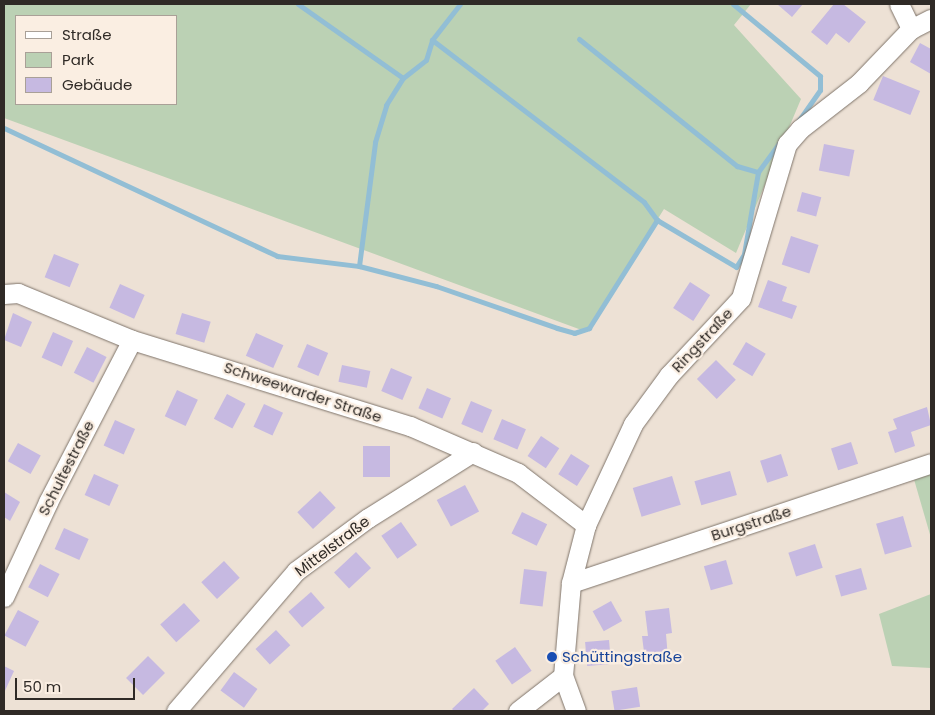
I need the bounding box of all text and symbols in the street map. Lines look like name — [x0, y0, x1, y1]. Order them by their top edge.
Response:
legend — [15, 15, 178, 105]
text: Straße — [62, 24, 112, 45]
text: Park — [62, 49, 94, 70]
text: Gebäude — [62, 74, 132, 95]
street label: Ringstraße — [668, 304, 736, 376]
street label: Schweewarder Straße — [222, 358, 384, 426]
street label: Schultestraße — [34, 418, 98, 518]
street label: Burgstraße — [709, 502, 793, 544]
street label: Mittelstraße — [291, 512, 373, 580]
place label: Schüttingstraße — [562, 648, 682, 666]
marker: Schüttingstraße — [546, 651, 558, 663]
scale bar — [18, 668, 138, 700]
text: 50 m — [23, 676, 61, 697]

